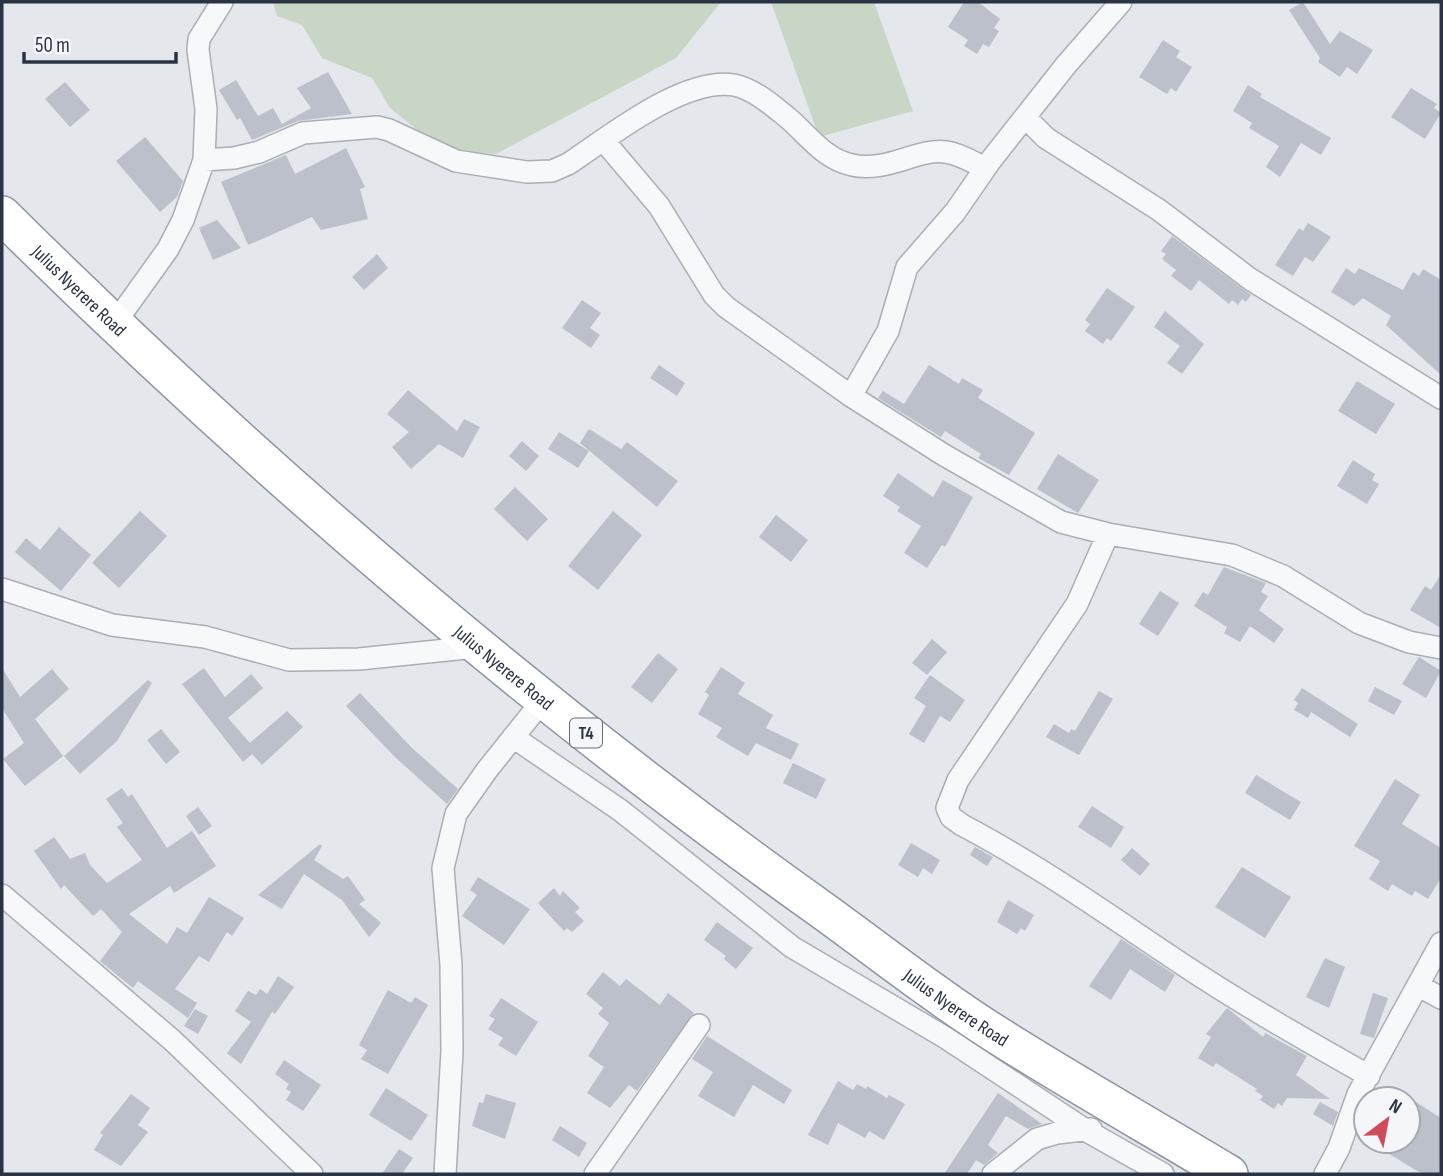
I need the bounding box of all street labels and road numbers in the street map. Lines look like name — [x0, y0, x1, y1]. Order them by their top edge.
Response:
street label: Julius Nyerere Road — [26, 240, 130, 342]
street label: Julius Nyerere Road — [448, 620, 558, 716]
road number: T4 — [570, 718, 602, 748]
street label: Julius Nyerere Road — [898, 964, 1012, 1052]

